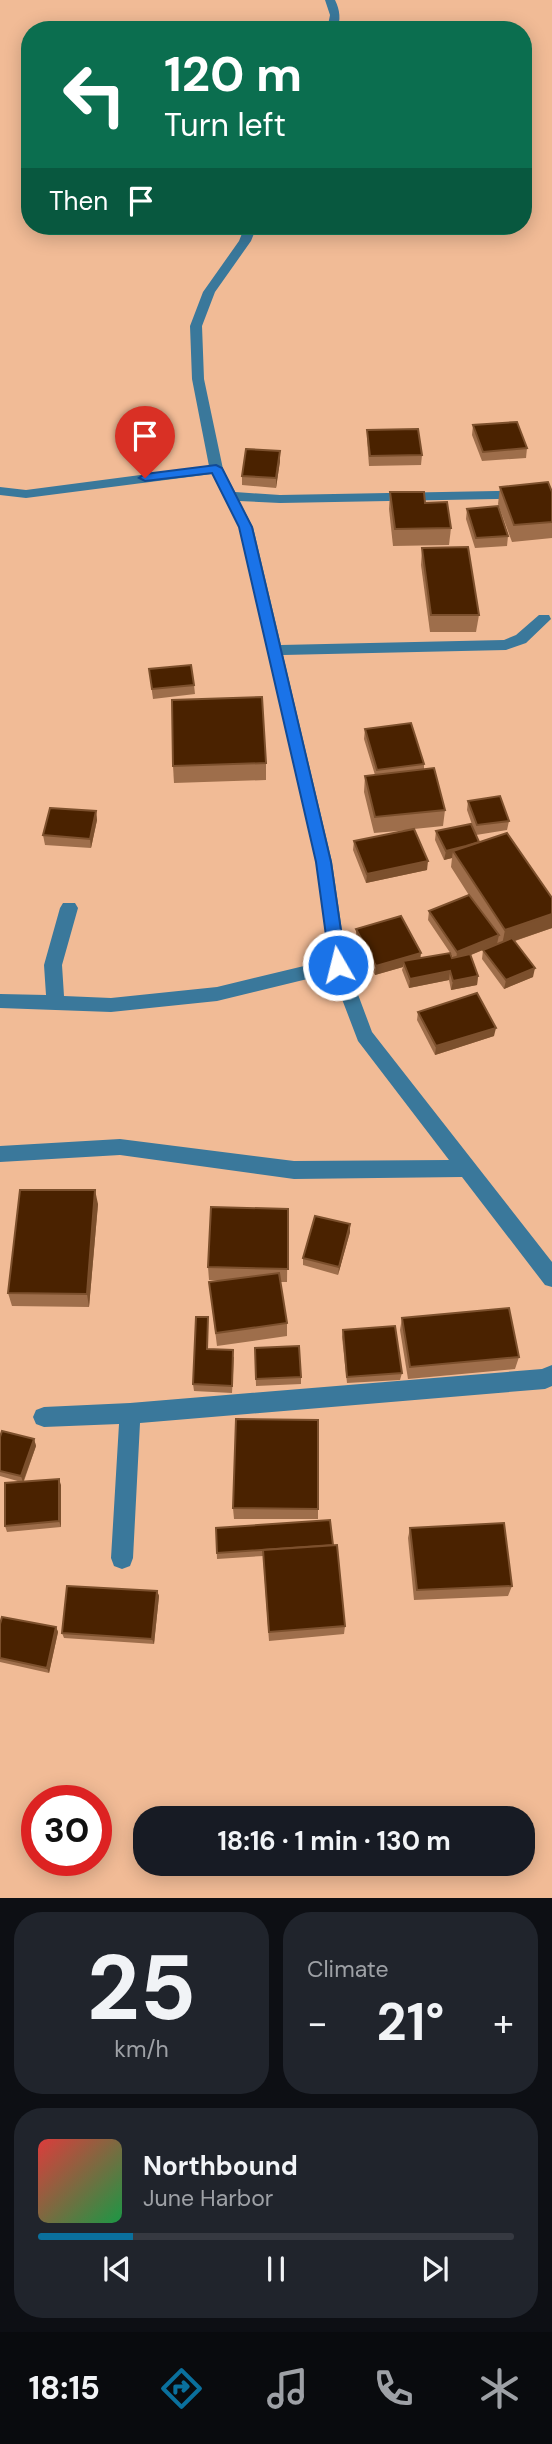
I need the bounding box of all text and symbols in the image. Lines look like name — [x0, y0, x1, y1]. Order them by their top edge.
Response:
text: 120 m — [164, 42, 302, 106]
icon: left — [49, 49, 140, 140]
text: Turn left — [164, 104, 286, 146]
icon: arrive — [122, 182, 160, 220]
text: Then — [49, 184, 108, 218]
pin — [115, 406, 175, 478]
icon: arrive — [126, 417, 164, 455]
position arrow — [301, 928, 375, 1002]
speed limit sign: 30 — [21, 1785, 112, 1876]
text: 18:16 · 1 min · 130 m — [217, 1824, 451, 1858]
text: 25 — [87, 1929, 196, 2047]
text: Climate — [307, 1954, 389, 1984]
text: 21° — [377, 1988, 444, 2056]
text: − — [307, 1998, 328, 2048]
text: + — [493, 1998, 514, 2048]
text: km/h — [114, 2034, 169, 2064]
text: Northbound — [143, 2149, 298, 2183]
text: June Harbor — [143, 2183, 273, 2213]
icon: previous — [98, 2250, 136, 2288]
icon: pause — [257, 2250, 295, 2288]
icon: next — [416, 2250, 454, 2288]
icon: directions — [157, 2364, 206, 2413]
icon: music — [263, 2364, 312, 2413]
icon: phone — [369, 2364, 418, 2413]
icon: climate — [475, 2364, 524, 2413]
text: 18:15 — [28, 2367, 100, 2409]

